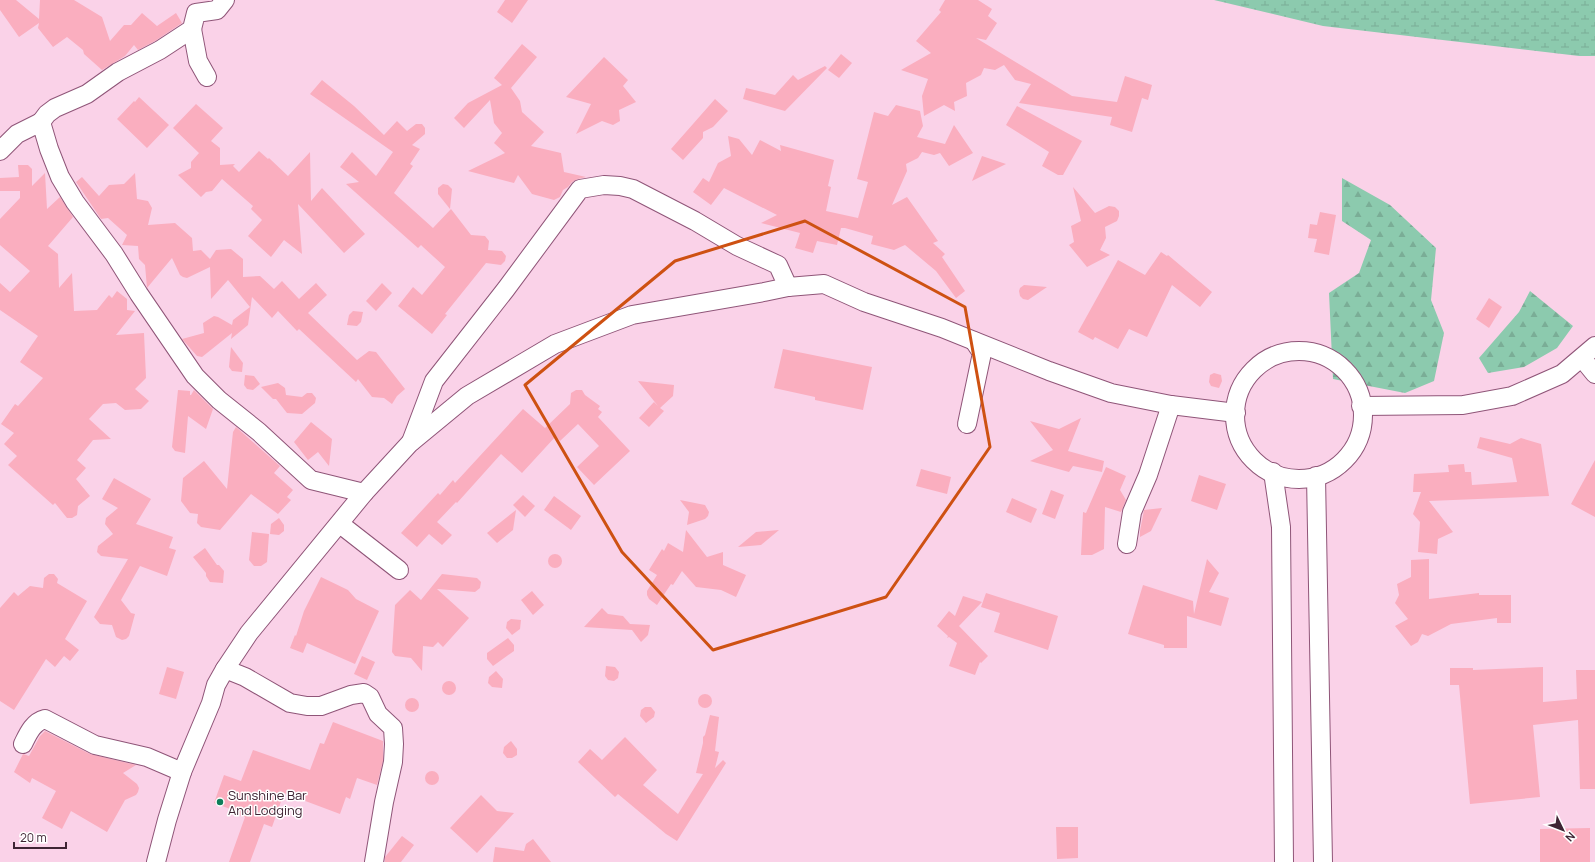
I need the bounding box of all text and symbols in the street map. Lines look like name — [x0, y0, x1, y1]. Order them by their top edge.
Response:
place label: Sunshine Bar And Lodging — [228, 786, 307, 819]
marker: Sunshine Bar And Lodging — [215, 797, 225, 807]
north arrow — [1543, 810, 1583, 850]
scale bar — [14, 824, 66, 850]
text: 20 m — [20, 829, 47, 846]
text: N — [1562, 829, 1579, 845]

